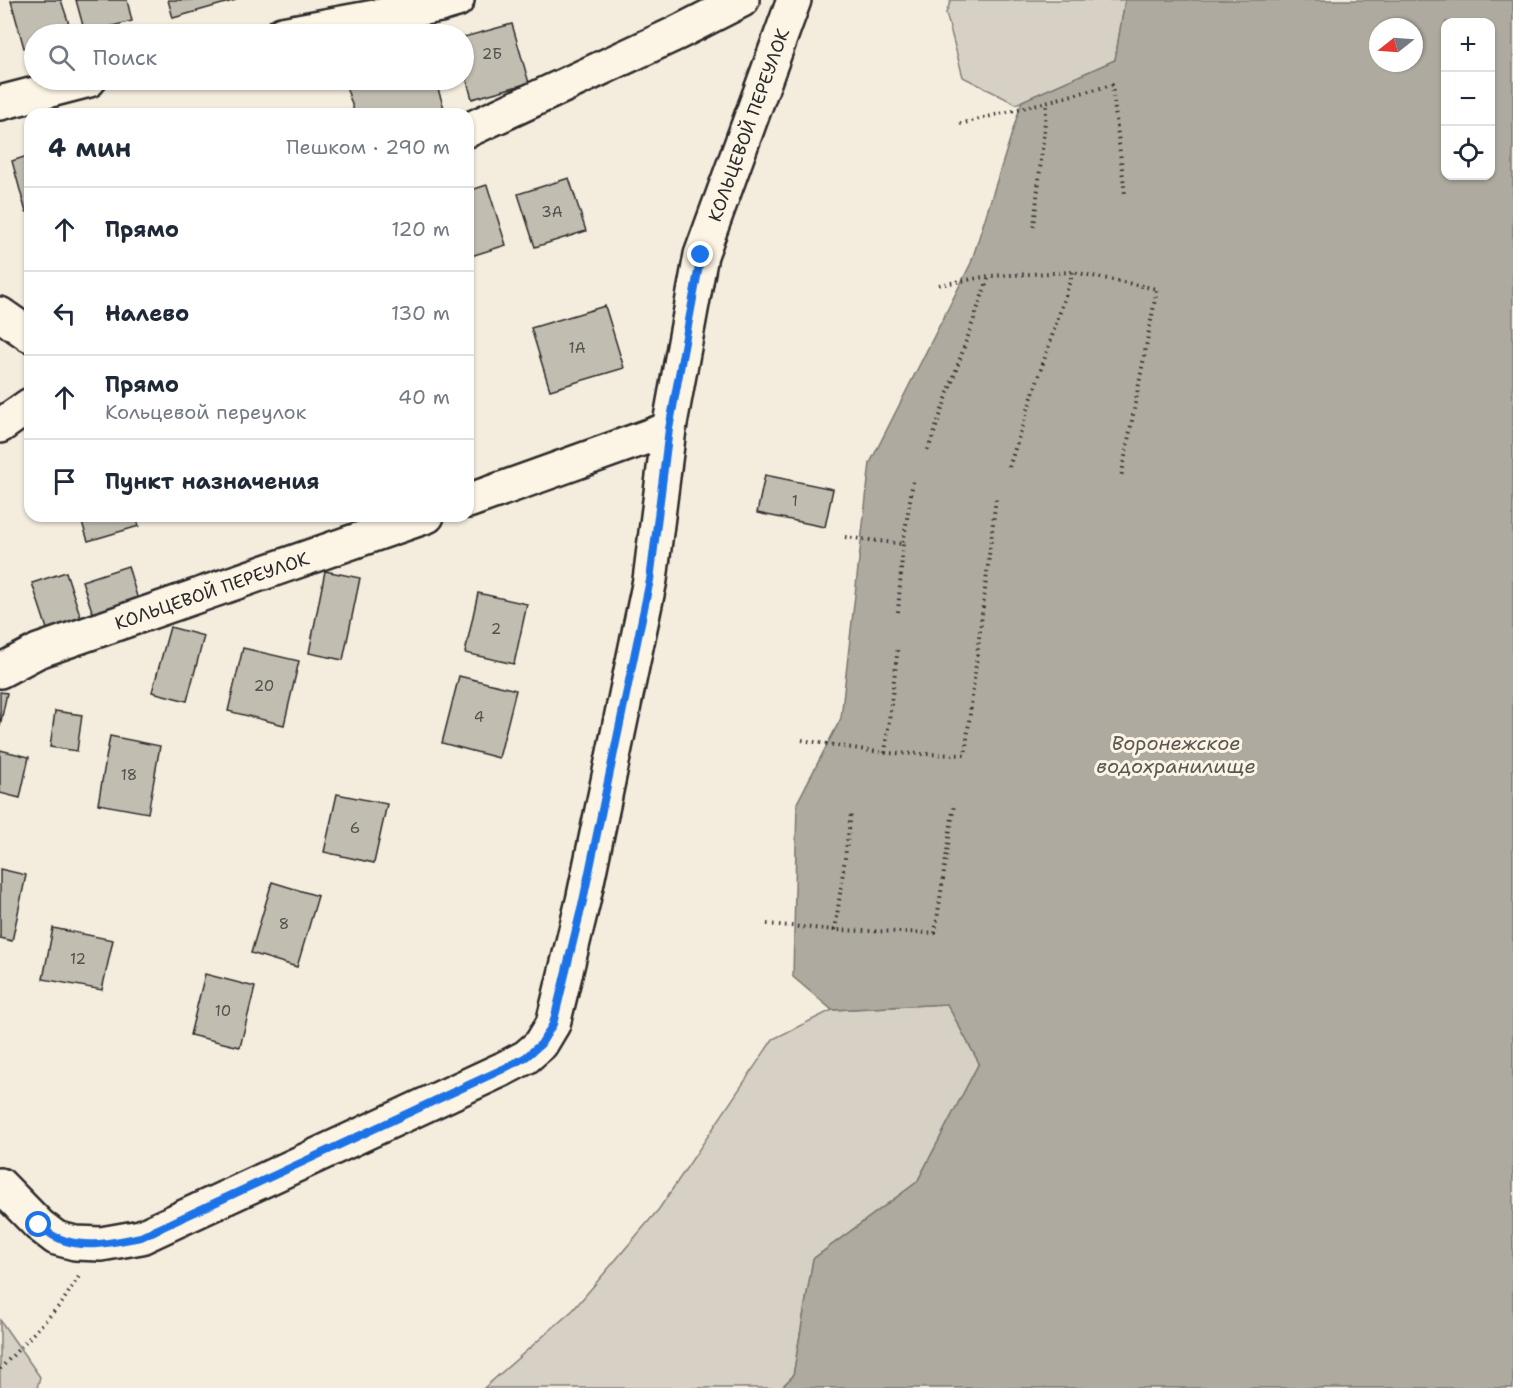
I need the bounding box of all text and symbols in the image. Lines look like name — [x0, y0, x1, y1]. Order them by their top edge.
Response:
north arrow — [1369, 18, 1423, 72]
map controls — [1441, 18, 1495, 180]
button: + — [1441, 18, 1495, 72]
search box — [24, 24, 474, 90]
street label: КОЛЬЦЕВОЙ ПЕРЕУЛОК — [703, 25, 795, 225]
icon: search — [45, 41, 78, 74]
text: Поиск — [93, 43, 157, 72]
house number: 2Б — [482, 44, 502, 64]
button: − — [1441, 72, 1495, 126]
button: locate — [1441, 126, 1495, 180]
text: 4 мин — [48, 130, 131, 165]
text: Пешком · 290 m — [286, 134, 450, 160]
house number: 3А — [541, 202, 563, 222]
icon: ahead — [48, 213, 81, 246]
text: Прямо — [105, 215, 179, 244]
text: 120 m — [391, 216, 450, 242]
route end — [687, 241, 713, 267]
icon: left — [48, 297, 81, 330]
text: Налево — [105, 299, 189, 328]
text: 130 m — [391, 300, 450, 326]
house number: 1А — [568, 338, 586, 358]
text: Прямо — [105, 370, 179, 399]
icon: ahead — [48, 381, 81, 414]
text: 40 m — [398, 384, 450, 410]
text: Кольцевой переулок — [105, 399, 306, 425]
icon: arrive — [48, 465, 81, 498]
text: Пункт назначения — [105, 467, 319, 496]
house number: 1 — [792, 491, 798, 511]
street label: КОЛЬЦЕВОЙ ПЕРЕУЛОК — [112, 546, 313, 636]
house number: 2 — [491, 619, 501, 639]
house number: 20 — [254, 676, 274, 696]
house number: 4 — [474, 707, 484, 727]
water label: Воронежское водохранилище — [1096, 730, 1256, 779]
house number: 18 — [121, 765, 137, 785]
house number: 6 — [350, 818, 360, 838]
house number: 8 — [279, 914, 289, 934]
house number: 12 — [70, 949, 86, 969]
house number: 10 — [215, 1001, 231, 1021]
route start — [25, 1211, 51, 1237]

